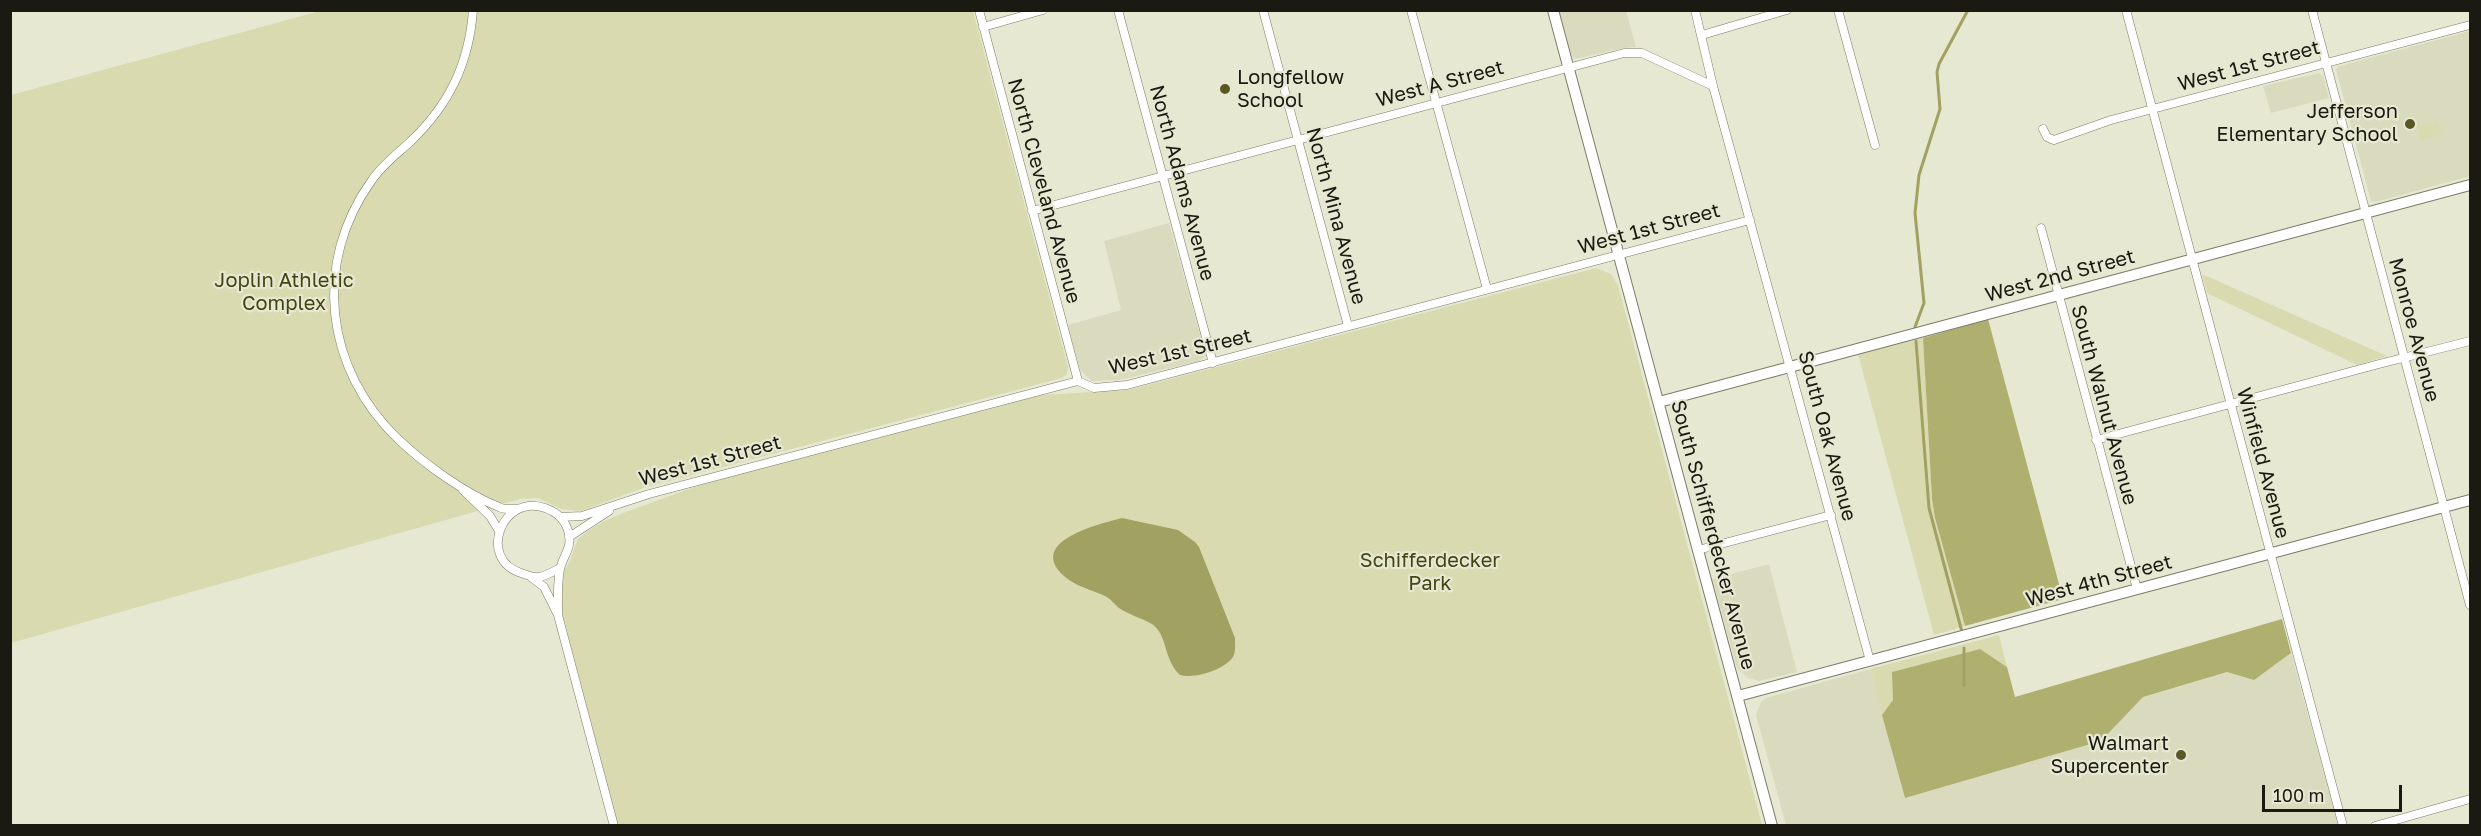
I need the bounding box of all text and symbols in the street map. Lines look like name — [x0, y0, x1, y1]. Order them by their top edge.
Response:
street label: West 1st Street — [2175, 36, 2323, 96]
street label: West A Street — [1374, 55, 1506, 113]
place label: Longfellow School — [1237, 66, 1344, 113]
street label: North Cleveland Avenue — [1002, 76, 1086, 306]
marker: Longfellow School — [1218, 82, 1232, 96]
street label: North Adams Avenue — [1144, 83, 1220, 283]
place label: Jefferson Elementary School — [2216, 100, 2398, 147]
marker: Jefferson Elementary School — [2403, 117, 2417, 131]
street label: North Mina Avenue — [1301, 125, 1371, 307]
street label: West 1st Street — [1575, 199, 1723, 259]
street label: West 2nd Street — [1983, 244, 2137, 308]
street label: Monroe Avenue — [2383, 255, 2445, 405]
park label: Joplin Athletic Complex — [214, 269, 354, 316]
street label: South Walnut Avenue — [2066, 302, 2142, 508]
street label: West 1st Street — [1106, 324, 1254, 380]
street label: South Oak Avenue — [1793, 348, 1861, 524]
street label: Winfield Avenue — [2231, 385, 2295, 541]
street label: South Schifferdecker Avenue — [1665, 398, 1761, 672]
street label: West 1st Street — [636, 431, 784, 491]
park label: Schifferdecker Park — [1360, 549, 1500, 596]
street label: West 4th Street — [2023, 550, 2175, 612]
place label: Walmart Supercenter — [2051, 732, 2169, 779]
marker: Walmart Supercenter — [2174, 748, 2188, 762]
scale bar — [2265, 773, 2404, 811]
text: 100 m — [2273, 784, 2324, 806]

